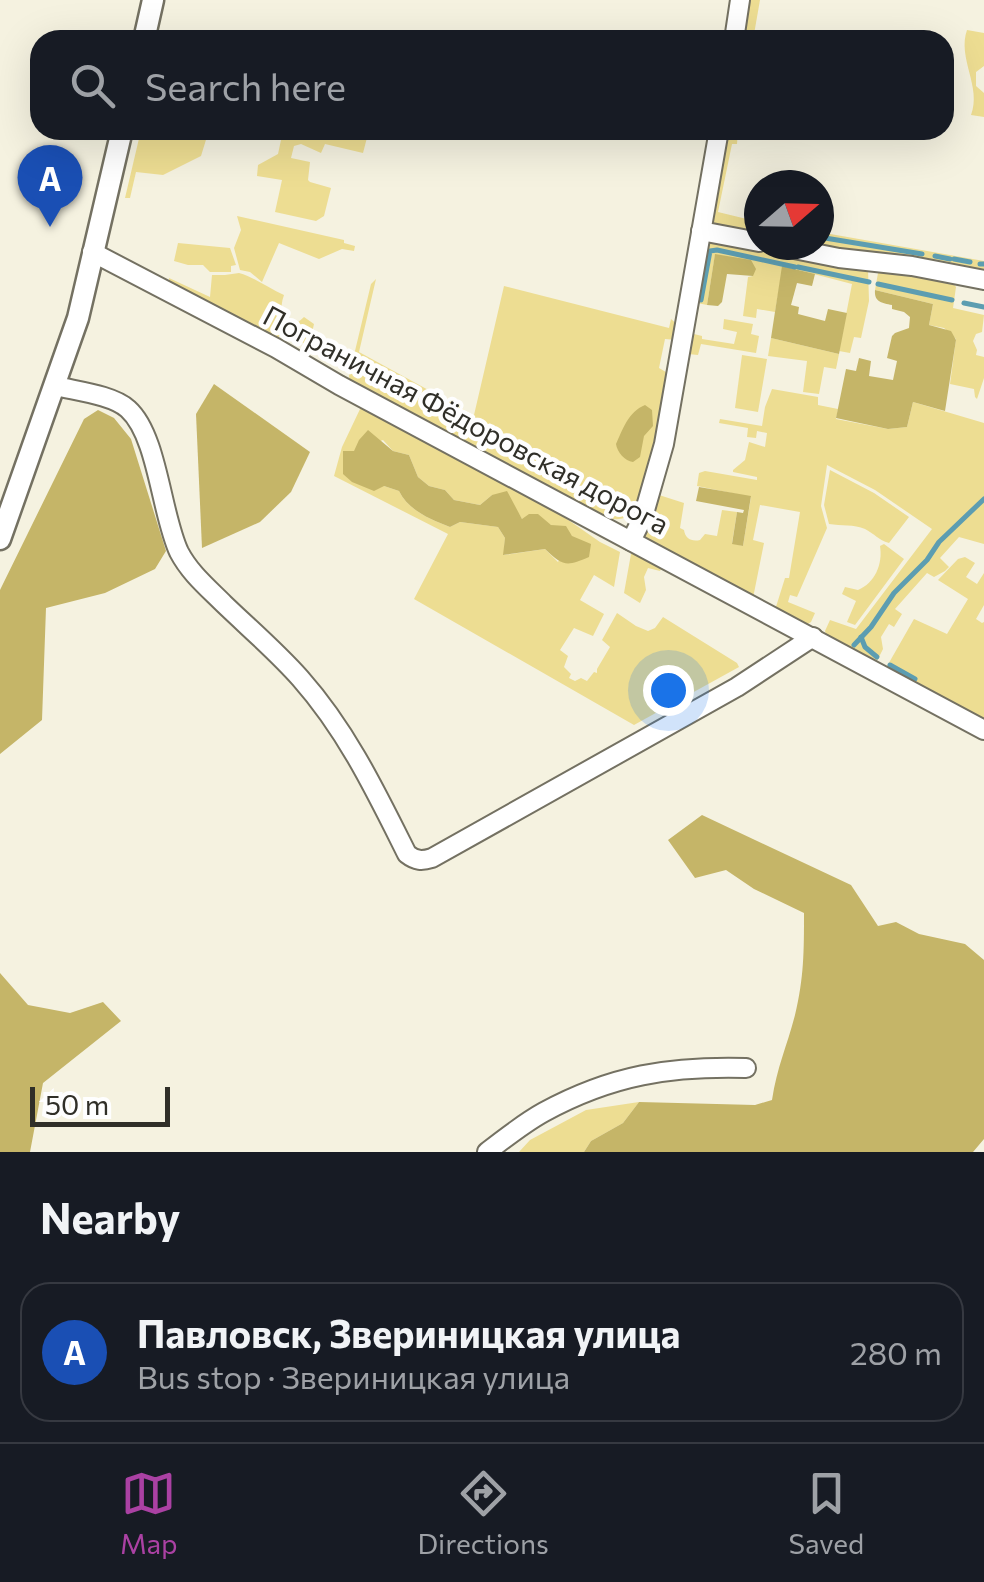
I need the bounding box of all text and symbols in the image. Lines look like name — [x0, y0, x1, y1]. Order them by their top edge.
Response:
search box — [30, 30, 954, 140]
icon: search — [65, 58, 120, 113]
text: Search here — [145, 62, 346, 109]
pin: A — [18, 144, 82, 227]
north arrow — [744, 170, 834, 260]
street label: Пограничная Фёдоровская дорога — [258, 297, 675, 541]
your location — [643, 665, 694, 716]
scale bar — [30, 1082, 170, 1126]
text: 50 m — [45, 1087, 109, 1121]
text: Nearby — [40, 1191, 180, 1243]
text: Павловск, Звериницкая улица — [137, 1309, 680, 1356]
text: A — [63, 1332, 86, 1372]
text: 280 m — [850, 1332, 942, 1372]
text: Bus stop · Звериницкая улица — [137, 1356, 570, 1396]
tab: Map — [120, 1466, 178, 1560]
tab: Directions — [417, 1466, 549, 1560]
tab: Saved — [789, 1466, 864, 1560]

